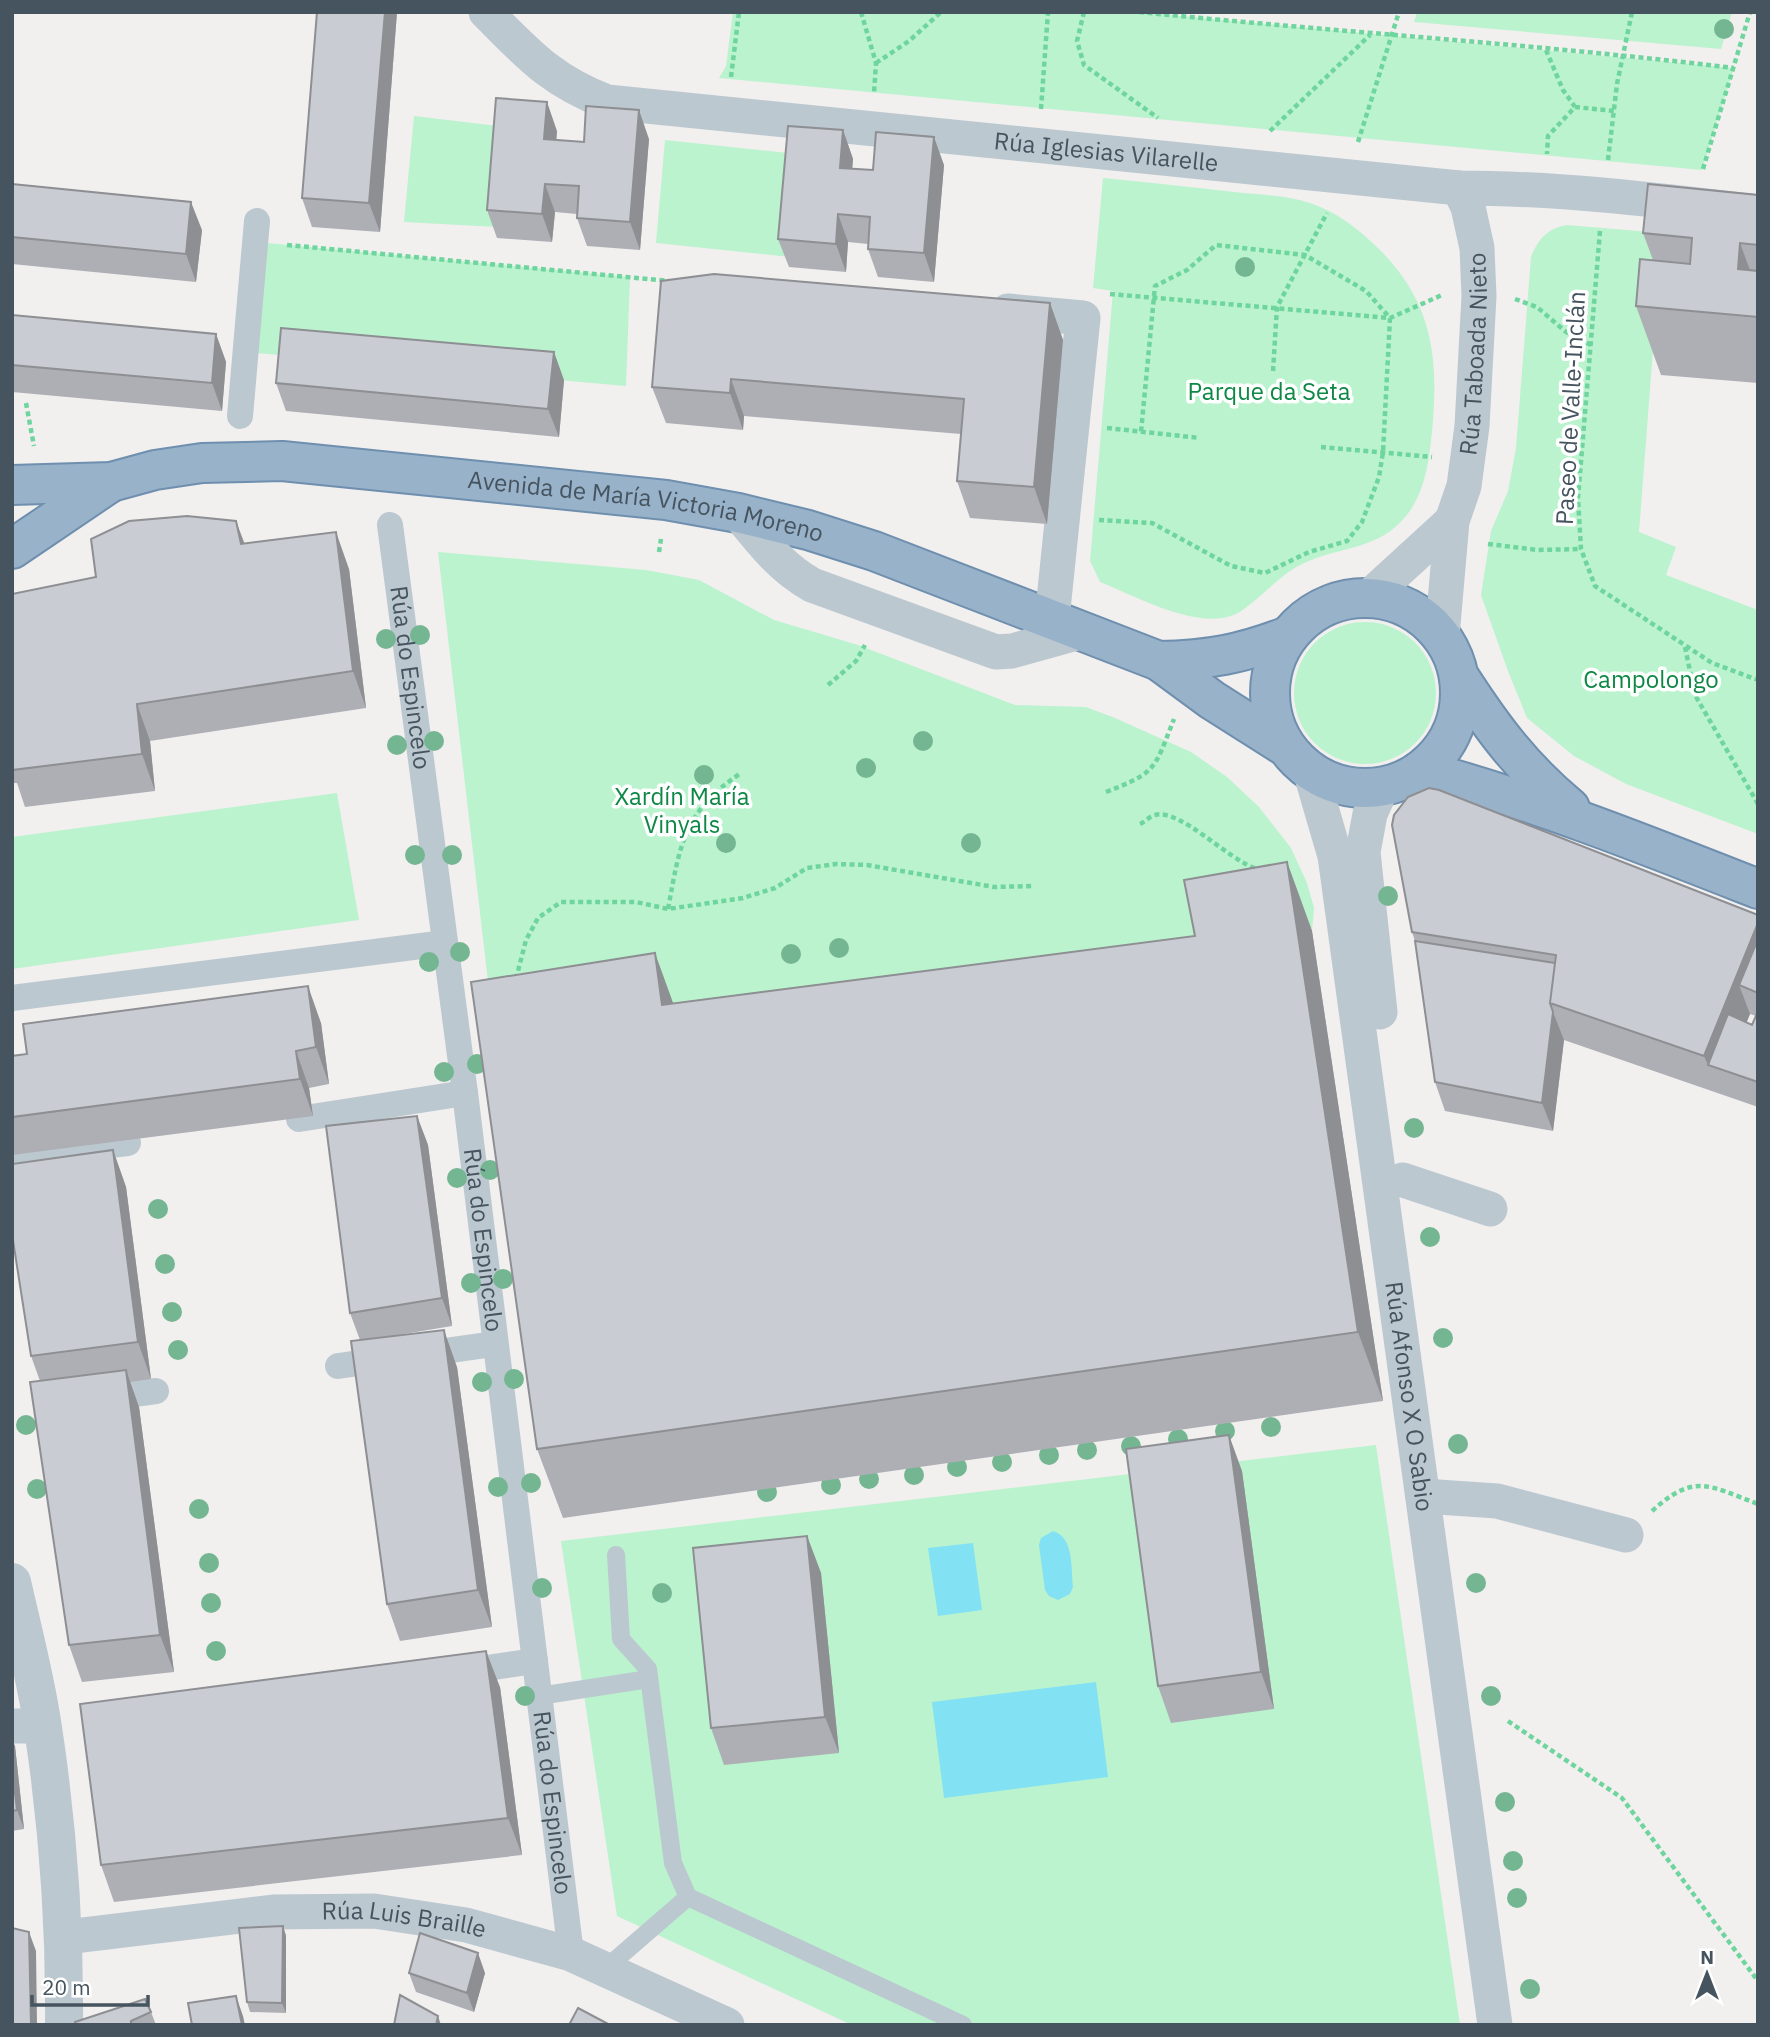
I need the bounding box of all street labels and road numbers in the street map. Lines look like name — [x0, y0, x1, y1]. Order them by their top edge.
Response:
street label: Rúa Iglesias Vilarelle — [992, 124, 1220, 179]
street label: Rúa Taboada Nieto — [1451, 252, 1494, 457]
street label: Paseo de Valle-Inclán — [1548, 290, 1592, 526]
street label: Avenida de María Victoria Moreno — [466, 463, 828, 549]
street label: Rúa do Espincelo — [383, 584, 439, 771]
street label: Rúa do Espincelo — [457, 1146, 511, 1334]
street label: Rúa Afonso X O Sabio — [1378, 1279, 1442, 1513]
street label: Rúa do Espincelo — [526, 1709, 581, 1896]
street label: Rúa Luis Braille — [321, 1893, 490, 1945]

